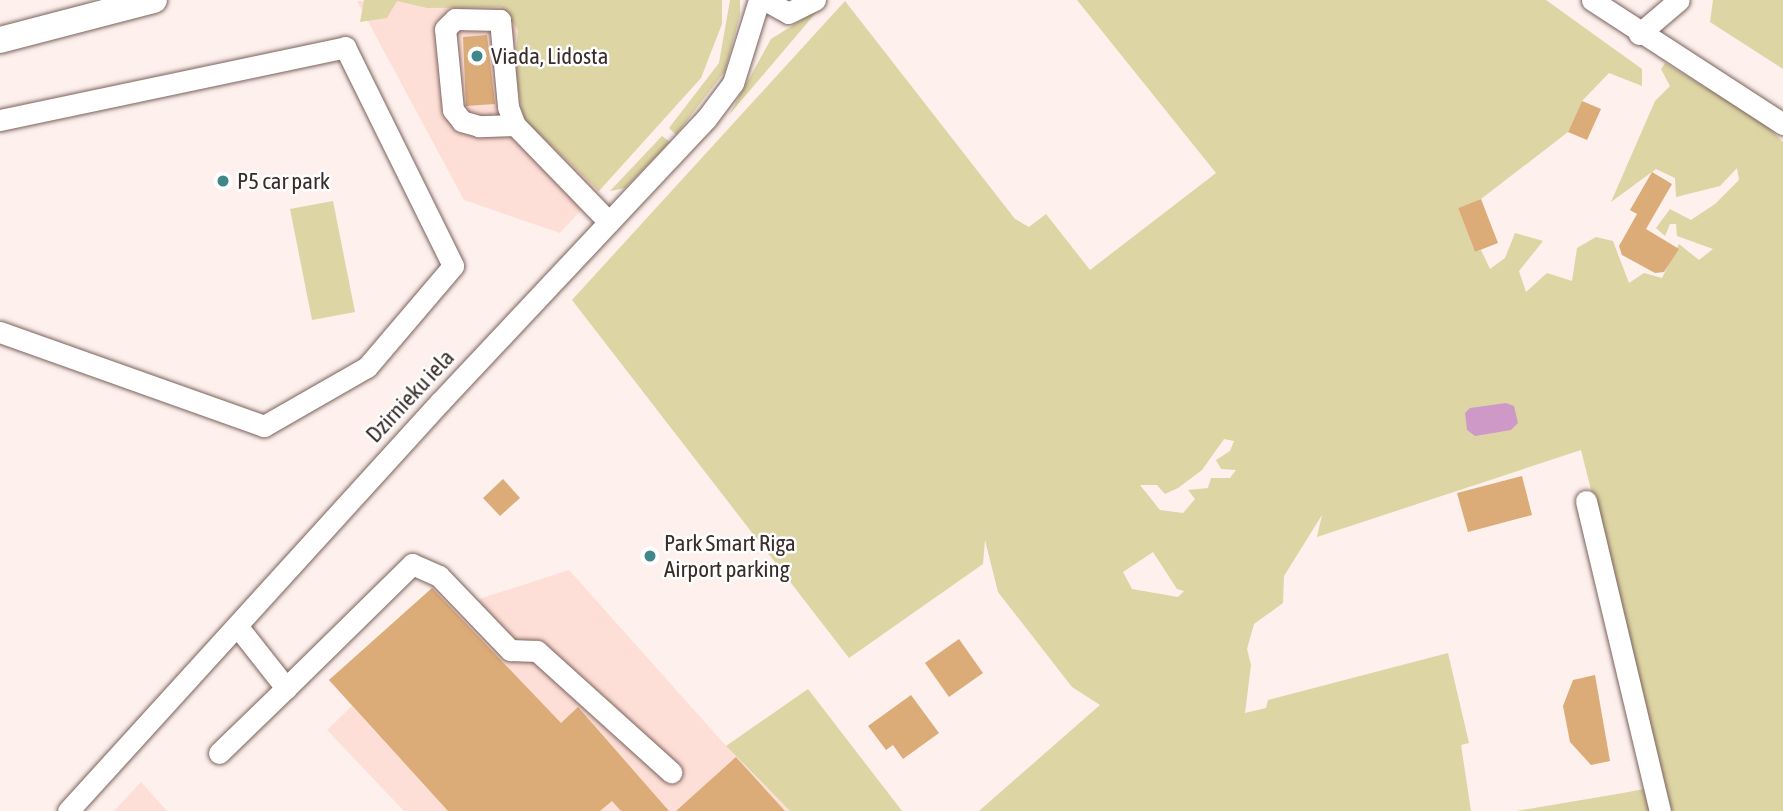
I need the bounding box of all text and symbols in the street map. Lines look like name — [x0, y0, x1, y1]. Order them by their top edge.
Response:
place label: Viada, Lidosta — [491, 42, 608, 70]
marker: Viada, Lidosta — [469, 48, 485, 64]
place label: P5 car park — [237, 167, 330, 195]
marker: P5 car park — [215, 173, 231, 189]
street label: Dzirnieku iela — [360, 344, 460, 448]
place label: Park Smart Riga Airport parking — [664, 529, 796, 583]
marker: Park Smart Riga Airport parking — [642, 548, 658, 564]

